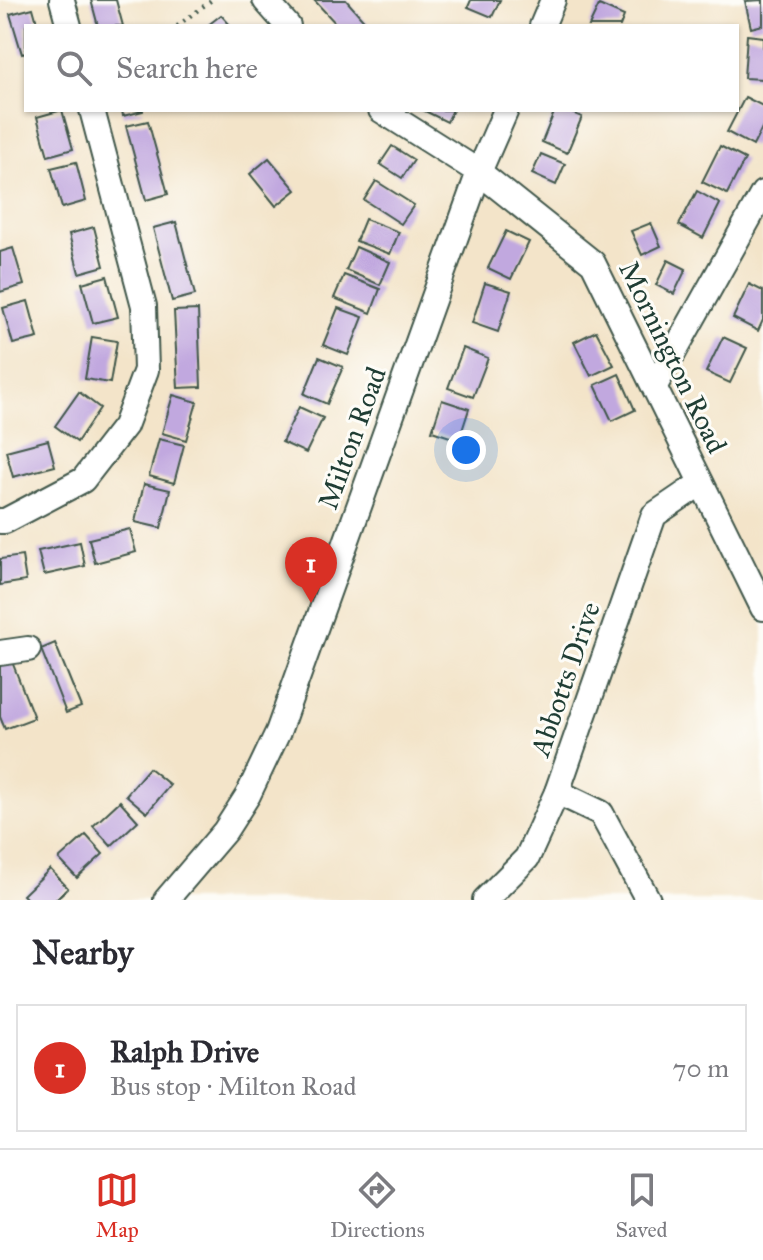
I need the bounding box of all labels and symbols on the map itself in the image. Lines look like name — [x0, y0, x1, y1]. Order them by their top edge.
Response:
street label: Mornington Road — [611, 255, 735, 459]
street label: Milton Road — [310, 362, 394, 514]
your location — [446, 430, 486, 470]
pin: 1 — [285, 537, 337, 603]
street label: Abbotts Drive — [522, 597, 608, 762]

